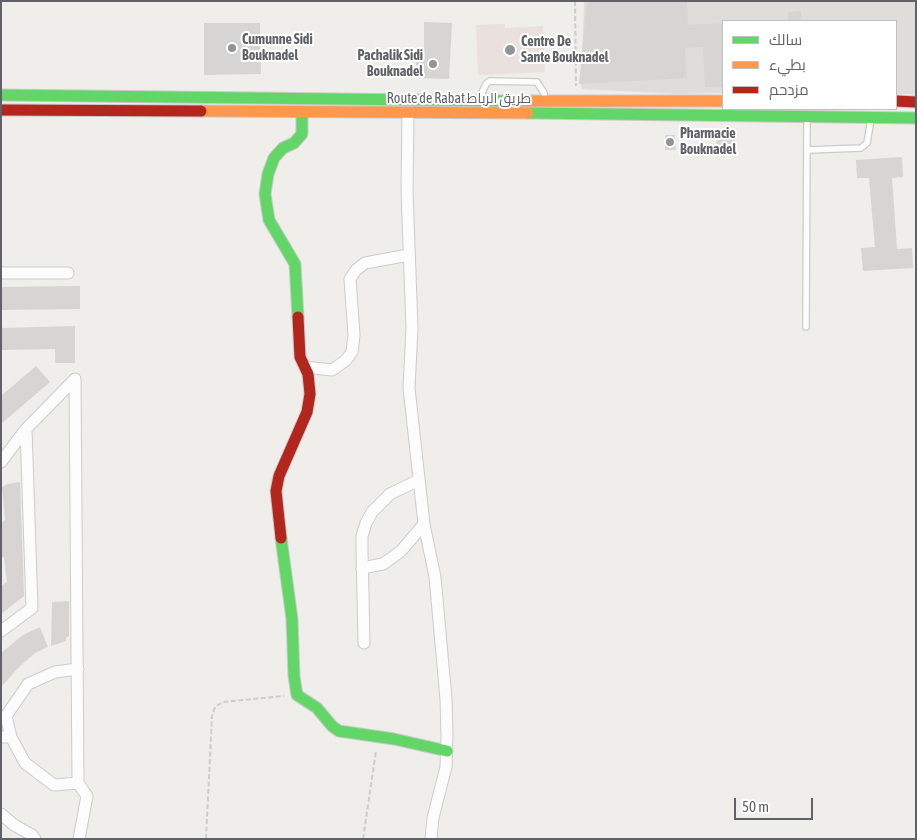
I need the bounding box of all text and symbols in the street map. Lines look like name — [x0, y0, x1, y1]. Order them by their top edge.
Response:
legend — [722, 20, 897, 110]
text: سالك — [769, 31, 802, 48]
place label: Cumunne Sidi Bouknadel — [242, 32, 313, 64]
place label: Centre De Sante Bouknadel — [521, 34, 608, 66]
marker: Cumunne Sidi Bouknadel — [226, 42, 238, 54]
marker: Centre De Sante Bouknadel — [503, 43, 517, 57]
place label: Pachalik Sidi Bouknadel — [357, 48, 423, 80]
text: بطيء — [769, 56, 806, 73]
marker: Pachalik Sidi Bouknadel — [427, 58, 439, 70]
text: مزدحم — [769, 81, 809, 98]
street label: Route de Rabat طريق الرباط — [387, 91, 531, 107]
place label: Pharmacie Bouknadel — [680, 126, 736, 158]
marker: Pharmacie Bouknadel — [664, 136, 676, 148]
scale bar — [737, 788, 816, 820]
text: 50 m — [742, 798, 769, 815]

